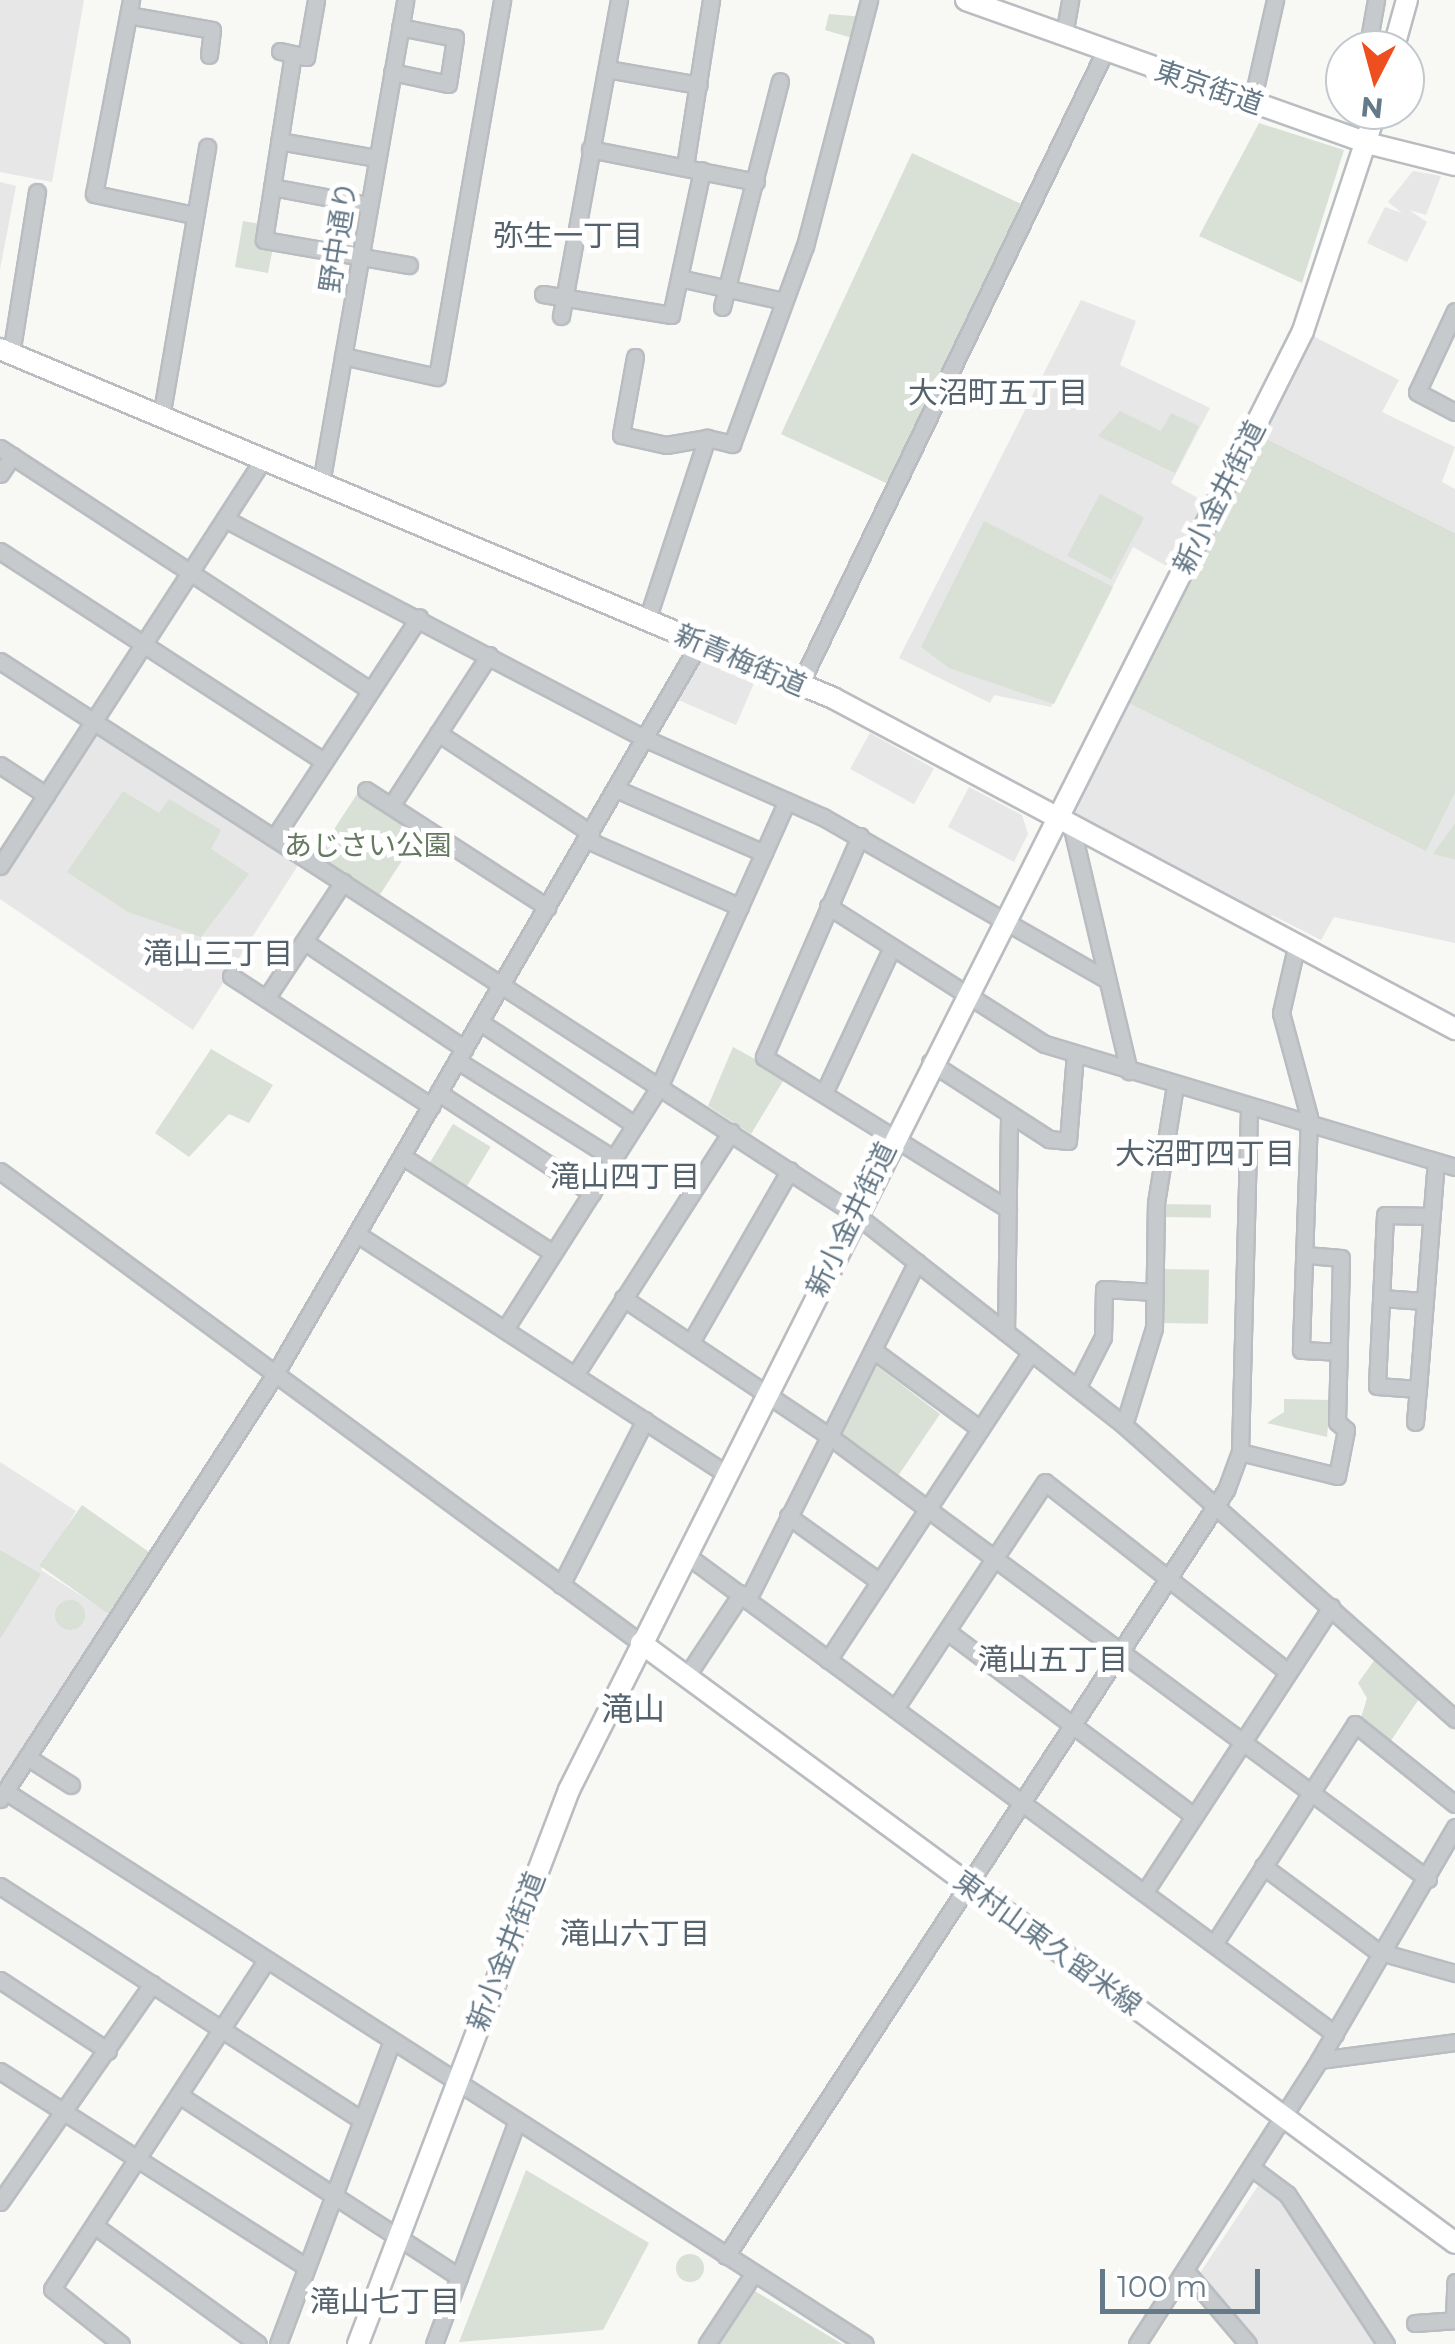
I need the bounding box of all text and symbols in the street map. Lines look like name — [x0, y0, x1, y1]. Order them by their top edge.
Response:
north arrow — [1325, 30, 1425, 130]
street label: 東京街道 — [1151, 53, 1267, 121]
text: N — [1359, 90, 1385, 126]
street label: 野中通り — [313, 179, 363, 295]
district label: 弥生一丁目 — [493, 218, 643, 254]
district label: 大沼町五丁目 — [908, 375, 1088, 411]
street label: 新小金井街道 — [1166, 415, 1272, 579]
street label: 新青梅街道 — [670, 617, 812, 703]
park label: あじさい公園 — [284, 828, 452, 862]
district label: 滝山三丁目 — [143, 936, 293, 972]
street label: 新小金井街道 — [799, 1136, 903, 1302]
district label: 大沼町四丁目 — [1115, 1136, 1295, 1172]
district label: 滝山四丁目 — [550, 1159, 700, 1195]
district label: 滝山五丁目 — [978, 1642, 1128, 1678]
district label: 滝山 — [601, 1690, 665, 1728]
street label: 東村山東久留米線 — [948, 1864, 1148, 2022]
street label: 新小金井街道 — [460, 1867, 552, 2035]
district label: 滝山六丁目 — [560, 1916, 710, 1952]
scale bar — [1105, 2249, 1265, 2311]
text: 100 m — [1117, 2268, 1207, 2305]
district label: 滝山七丁目 — [310, 2284, 460, 2320]

